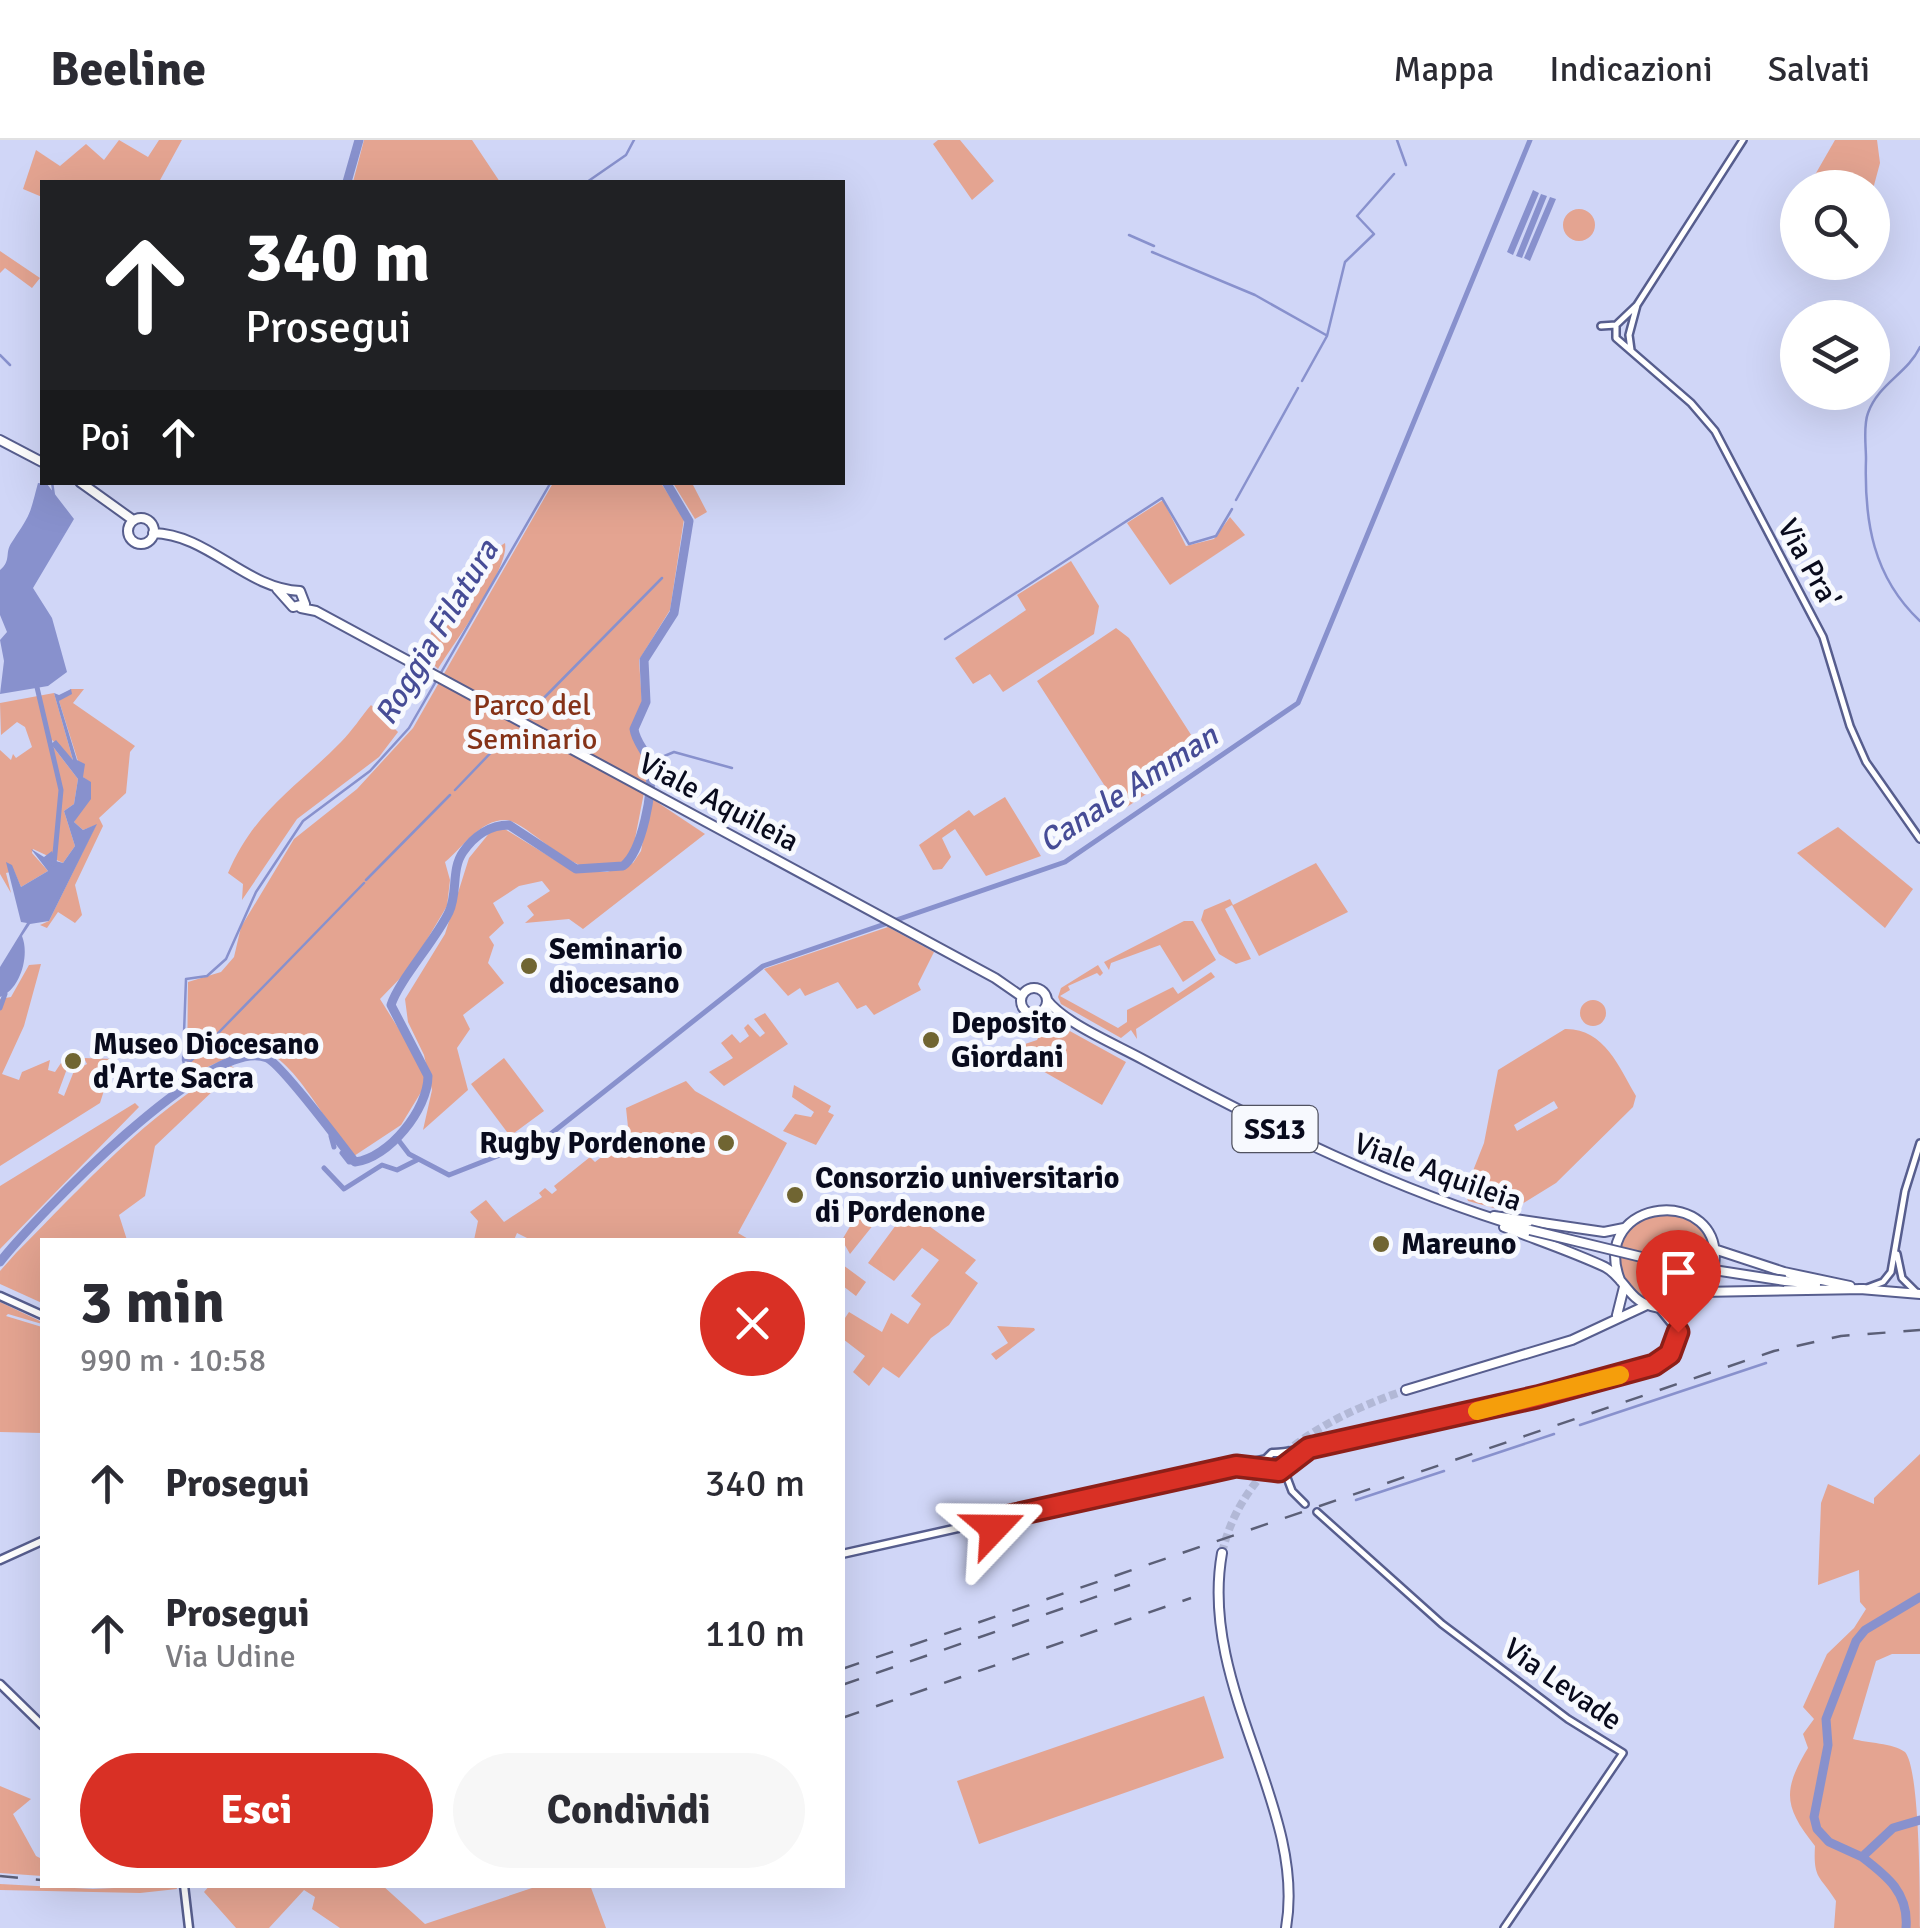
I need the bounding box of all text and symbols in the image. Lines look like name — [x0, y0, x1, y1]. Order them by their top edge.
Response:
text: Beeline — [50, 40, 206, 99]
text: Mappa — [1393, 48, 1494, 91]
text: Indicazioni — [1549, 48, 1713, 91]
text: Salvati — [1768, 48, 1870, 91]
map controls — [1780, 170, 1890, 410]
button: search — [1780, 170, 1890, 280]
text: 340 m — [245, 214, 430, 300]
icon: ahead — [80, 220, 210, 350]
text: Prosegui — [245, 300, 412, 355]
button: layers — [1780, 300, 1890, 410]
icon: ahead — [151, 410, 206, 465]
text: Poi — [80, 414, 131, 461]
street label: Via Pra' — [1769, 512, 1848, 614]
water label: Roggia Filatura — [366, 532, 507, 732]
park label: Parco del Seminario — [467, 687, 597, 758]
water label: Canale Amman — [1032, 715, 1226, 861]
street label: Viale Aquileia — [632, 745, 805, 860]
place label: Seminario diocesano — [549, 931, 683, 1002]
marker: Seminario diocesano — [518, 955, 540, 977]
place label: Deposito Giordani — [951, 1005, 1067, 1076]
place label: Museo Diocesano d'Arte Sacra — [93, 1026, 319, 1097]
marker: Deposito Giordani — [920, 1029, 942, 1051]
marker: Museo Diocesano d'Arte Sacra — [62, 1050, 84, 1072]
road number: SS13 — [1232, 1106, 1318, 1152]
place label: Rugby Pordenone — [479, 1125, 706, 1162]
street label: Viale Aquileia — [1349, 1125, 1527, 1220]
marker: Rugby Pordenone — [715, 1132, 737, 1154]
place label: Consorzio universitario di Pordenone — [815, 1160, 1119, 1231]
marker: Consorzio universitario di Pordenone — [784, 1184, 806, 1206]
place label: Mareuno — [1401, 1226, 1516, 1263]
pin — [1636, 1230, 1721, 1333]
marker: Mareuno — [1370, 1233, 1392, 1255]
icon: arrive — [1651, 1245, 1706, 1300]
text: 3 min — [80, 1266, 225, 1340]
button: close — [700, 1271, 805, 1376]
text: 990 m · 10:58 — [80, 1341, 266, 1380]
icon: ahead — [80, 1456, 135, 1511]
text: Prosegui — [165, 1460, 310, 1507]
text: 340 m — [705, 1460, 805, 1507]
position arrow — [942, 1476, 1046, 1580]
text: Prosegui — [165, 1590, 310, 1637]
icon: ahead — [80, 1606, 135, 1661]
text: 110 m — [705, 1610, 805, 1657]
street label: Via Levade — [1496, 1630, 1629, 1739]
text: Via Udine — [165, 1637, 296, 1676]
button: Esci — [80, 1753, 433, 1868]
button: Condividi — [453, 1753, 805, 1868]

